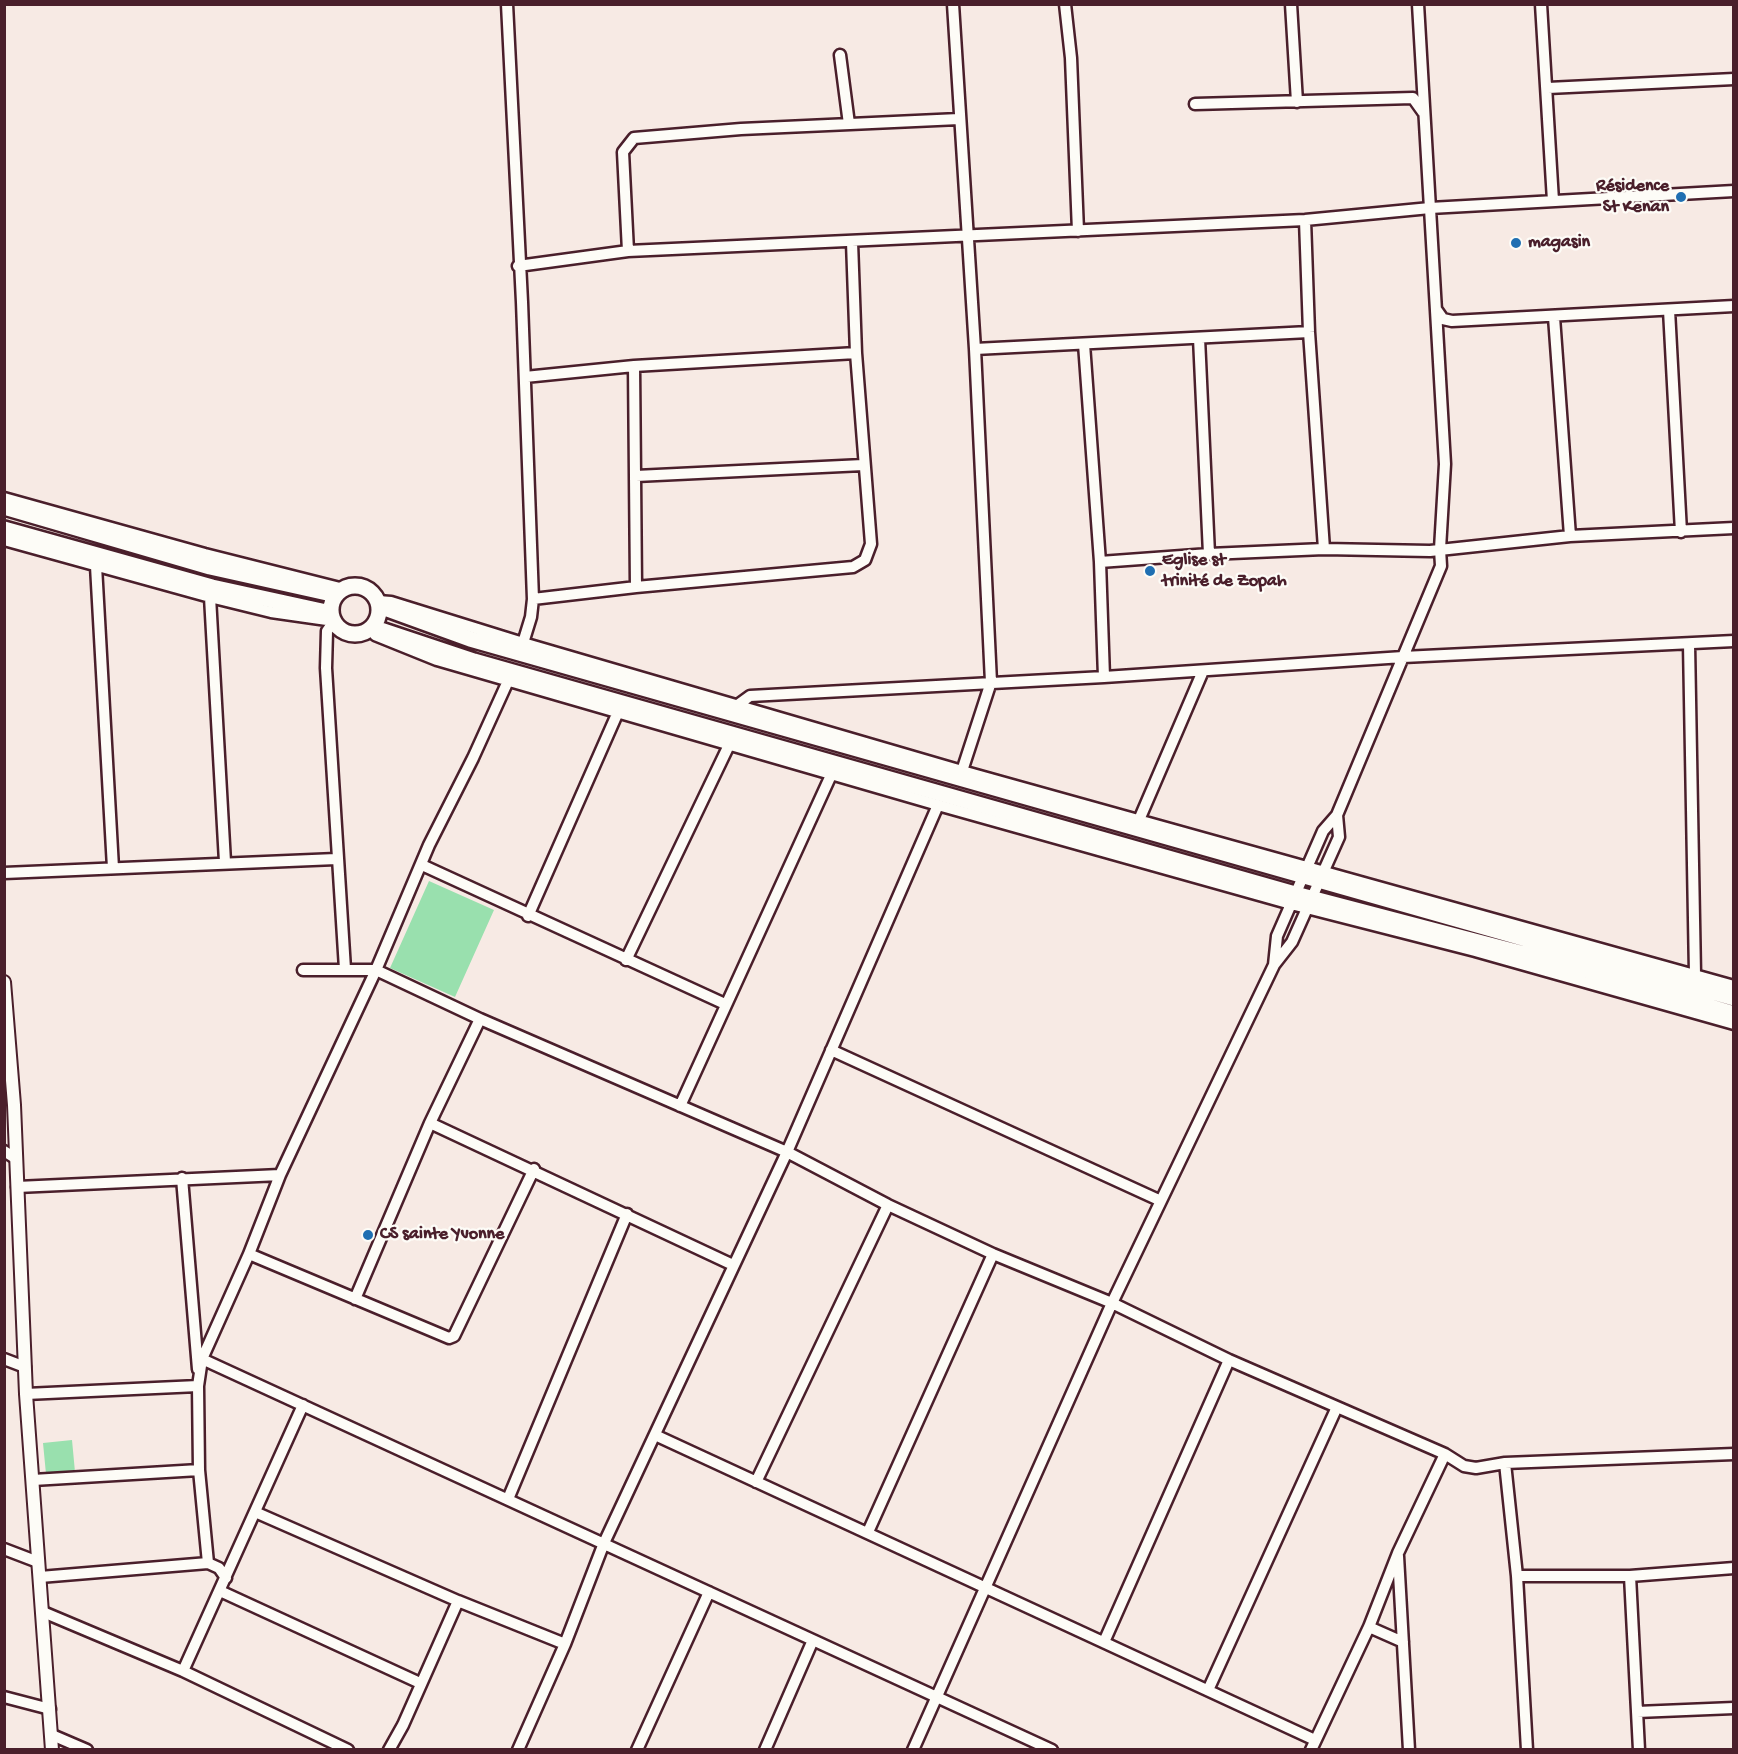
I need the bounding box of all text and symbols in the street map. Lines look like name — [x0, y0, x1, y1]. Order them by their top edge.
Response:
place label: Résidence St Kenan — [1596, 176, 1669, 219]
marker: Résidence St Kenan — [1674, 190, 1688, 204]
place label: magasin — [1528, 232, 1590, 254]
marker: magasin — [1509, 236, 1523, 250]
place label: Eglise st trinité de Zopah — [1162, 550, 1287, 592]
marker: Eglise st trinité de Zopah — [1143, 564, 1157, 578]
place label: CS sainte Yvonne — [380, 1224, 504, 1246]
marker: CS sainte Yvonne — [361, 1228, 375, 1242]

